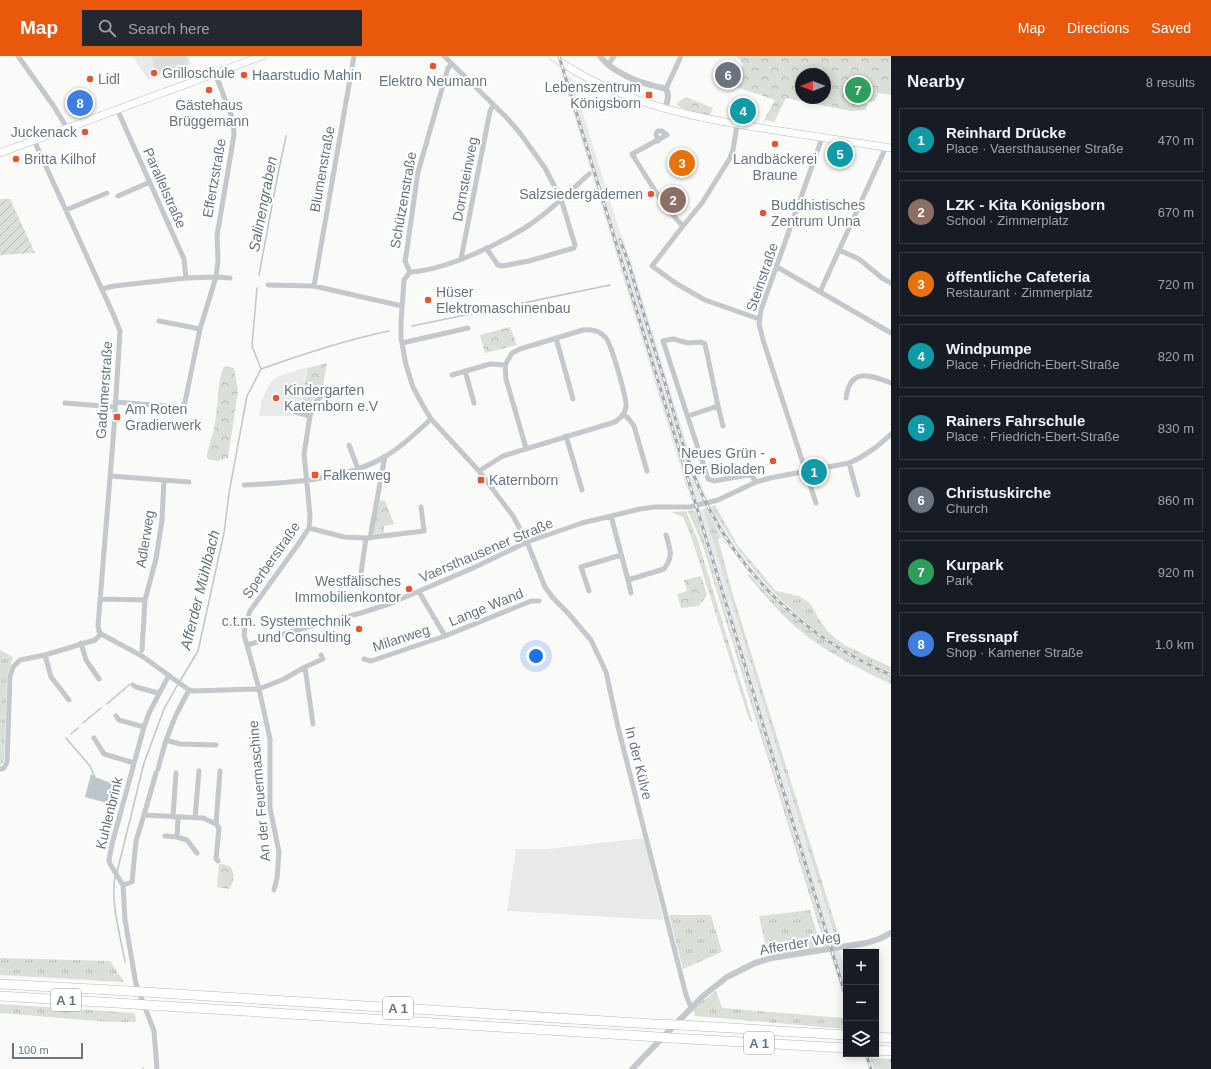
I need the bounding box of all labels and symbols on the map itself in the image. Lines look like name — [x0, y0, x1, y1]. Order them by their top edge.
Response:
pin: 6 — [715, 60, 741, 90]
marker: Elektro Neumann — [428, 61, 438, 71]
place label: Grilloschule — [162, 65, 235, 81]
place label: Haarstudio Mahin — [252, 67, 362, 83]
marker: Grilloschule — [149, 68, 159, 78]
north arrow — [795, 68, 831, 104]
marker: Haarstudio Mahin — [239, 70, 249, 80]
place label: Lidl — [98, 71, 120, 87]
place label: Elektro Neumann — [379, 73, 487, 89]
marker: Lidl — [85, 74, 95, 84]
pin: 7 — [845, 75, 871, 105]
place label: Lebenszentrum Königsborn — [544, 79, 641, 111]
marker: Gästehaus Brüggemann — [204, 85, 214, 95]
pin: 8 — [67, 88, 93, 118]
marker: Lebenszentrum Königsborn — [644, 90, 654, 100]
pin: 4 — [730, 96, 756, 126]
place label: Gästehaus Brüggemann — [169, 97, 249, 129]
place label: Juckenack — [11, 124, 78, 140]
street label: Blumenstraße — [307, 124, 337, 213]
marker: Juckenack — [80, 127, 90, 137]
street label: Dornsteinweg — [449, 135, 481, 223]
street label: Effertzstraße — [199, 137, 229, 219]
marker: Landbäckerei Braune — [770, 139, 780, 149]
pin: 5 — [827, 139, 853, 169]
street label: Parallelstraße — [140, 145, 190, 231]
pin: 3 — [669, 148, 695, 178]
street label: Schützenstraße — [387, 150, 419, 250]
place label: Britta Kilhof — [24, 151, 96, 167]
place label: Landbäckerei Braune — [733, 151, 817, 183]
marker: Britta Kilhof — [11, 154, 21, 164]
water label: Salinengraben — [245, 155, 280, 253]
pin: 2 — [660, 185, 686, 215]
place label: Salzsiedergademen — [519, 186, 643, 202]
marker: Salzsiedergademen — [646, 189, 656, 199]
place label: Buddhistisches Zentrum Unna — [771, 197, 865, 229]
marker: Buddhistisches Zentrum Unna — [758, 208, 768, 218]
street label: Steinstraße — [743, 240, 781, 313]
place label: Hüser Elektromaschinenbau — [436, 284, 571, 316]
marker: Hüser Elektromaschinenbau — [423, 295, 433, 305]
street label: Gadumerstraße — [93, 340, 115, 439]
place label: Kindergarten Katernborn e.V — [284, 382, 379, 414]
marker: Kindergarten Katernborn e.V — [271, 393, 281, 403]
place label: Am Roten Gradierwerk — [125, 401, 202, 433]
marker: Am Roten Gradierwerk — [112, 412, 122, 422]
place label: Neues Grün - Der Bioladen — [681, 445, 765, 477]
marker: Neues Grün - Der Bioladen — [768, 456, 778, 466]
pin: 1 — [801, 457, 827, 487]
place label: Falkenweg — [323, 467, 391, 483]
marker: Falkenweg — [310, 470, 320, 480]
place label: Katernborn — [489, 472, 558, 488]
marker: Katernborn — [476, 475, 486, 485]
street label: Adlerweg — [133, 509, 157, 569]
street label: Vaersthausener Straße — [417, 514, 555, 585]
street label: Sperberstraße — [239, 519, 303, 601]
water label: Afferder Mühlbach — [176, 528, 223, 652]
place label: Westfälisches Immobilienkontor — [294, 573, 401, 605]
marker: Westfälisches Immobilienkontor — [404, 584, 414, 594]
street label: Lange Wand — [446, 585, 526, 629]
place label: c.t.m. Systemtechnik und Consulting — [222, 613, 352, 645]
street label: Milanweg — [370, 621, 432, 655]
marker: c.t.m. Systemtechnik und Consulting — [354, 624, 364, 634]
your location — [526, 646, 546, 666]
street label: An der Feuermaschine — [245, 720, 273, 862]
street label: In der Külve — [622, 725, 656, 801]
street label: Kuhlenbrink — [92, 774, 126, 851]
street label: Afferder Weg — [758, 928, 842, 958]
road number: A 1 — [51, 989, 81, 1011]
road number: A 1 — [383, 997, 413, 1019]
road number: A 1 — [744, 1032, 774, 1054]
scale bar — [12, 1041, 83, 1060]

